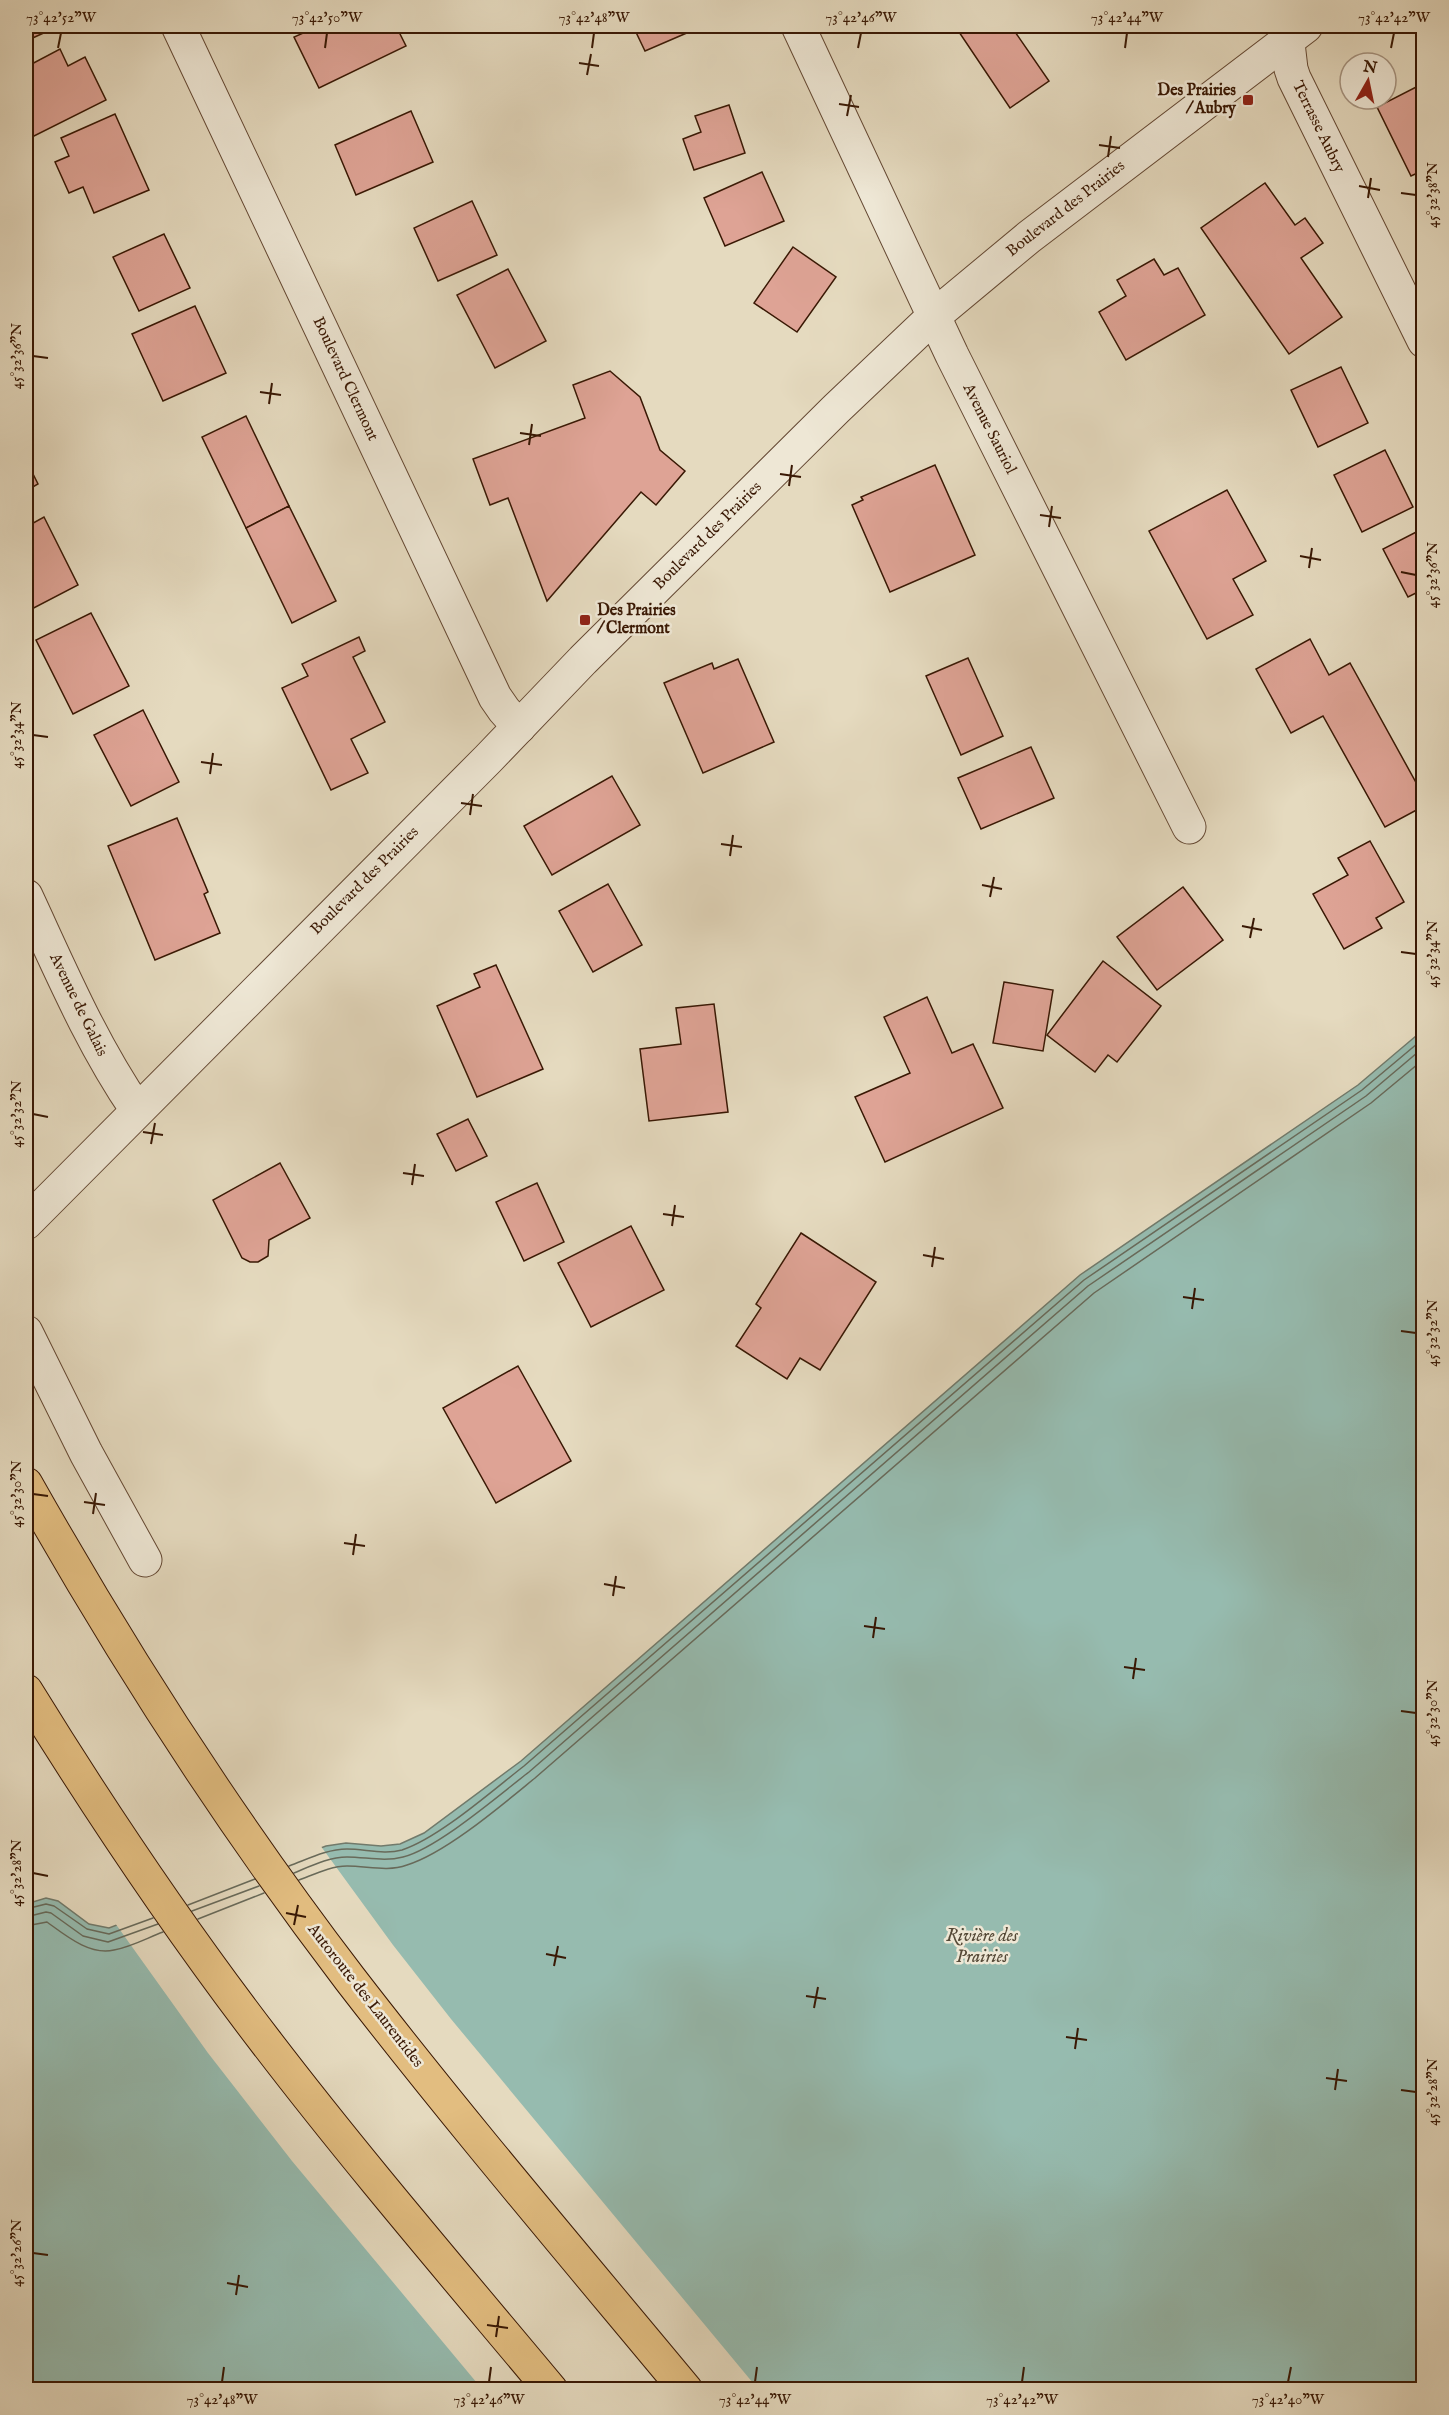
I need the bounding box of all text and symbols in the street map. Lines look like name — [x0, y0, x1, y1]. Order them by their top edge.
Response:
text: 73°42'52"W — [26, 8, 97, 27]
text: 73°42'50"W — [292, 8, 363, 27]
text: 73°42'48"W — [559, 8, 630, 27]
text: 73°42'46"W — [825, 8, 897, 27]
text: 73°42'44"W — [1091, 8, 1164, 27]
text: 73°42'42"W — [1358, 8, 1431, 27]
north arrow — [1338, 51, 1398, 111]
text: N — [1361, 57, 1379, 79]
street label: Terrasse Aubry — [1287, 78, 1349, 176]
place label: Des Prairies / Aubry — [1157, 81, 1237, 119]
marker: Des Prairies / Aubry — [1241, 93, 1255, 107]
street label: Boulevard des Prairies — [1003, 156, 1130, 262]
text: 45°32'38"N — [1423, 162, 1442, 228]
street label: Boulevard Clermont — [307, 314, 383, 445]
text: 45°32'36"N — [7, 323, 26, 389]
street label: Avenue Sauriol — [957, 380, 1021, 478]
street label: Boulevard des Prairies — [650, 477, 767, 594]
text: 45°32'36"N — [1423, 542, 1442, 608]
place label: Des Prairies / Clermont — [596, 601, 676, 639]
marker: Des Prairies / Clermont — [578, 613, 592, 627]
text: 45°32'34"N — [7, 701, 26, 769]
street label: Boulevard des Prairies — [307, 822, 424, 939]
text: 45°32'34"N — [1423, 920, 1442, 988]
street label: Avenue de Galais — [44, 949, 112, 1060]
text: 45°32'32"N — [7, 1080, 26, 1148]
text: 45°32'32"N — [1423, 1299, 1442, 1367]
text: 45°32'30"N — [7, 1460, 26, 1528]
text: 45°32'30"N — [1423, 1679, 1442, 1747]
text: 45°32'28"N — [7, 1839, 26, 1907]
street label: Autoroute des Laurentides — [302, 1919, 427, 2072]
water label: Rivière des Prairies — [946, 1925, 1019, 1969]
text: 45°32'28"N — [1423, 2058, 1442, 2126]
text: 45°32'26"N — [7, 2219, 26, 2287]
text: 73°42'48"W — [187, 2390, 258, 2409]
text: 73°42'46"W — [453, 2390, 525, 2409]
text: 73°42'44"W — [719, 2390, 792, 2409]
text: 73°42'42"W — [986, 2390, 1059, 2409]
text: 73°42'40"W — [1252, 2390, 1325, 2409]

